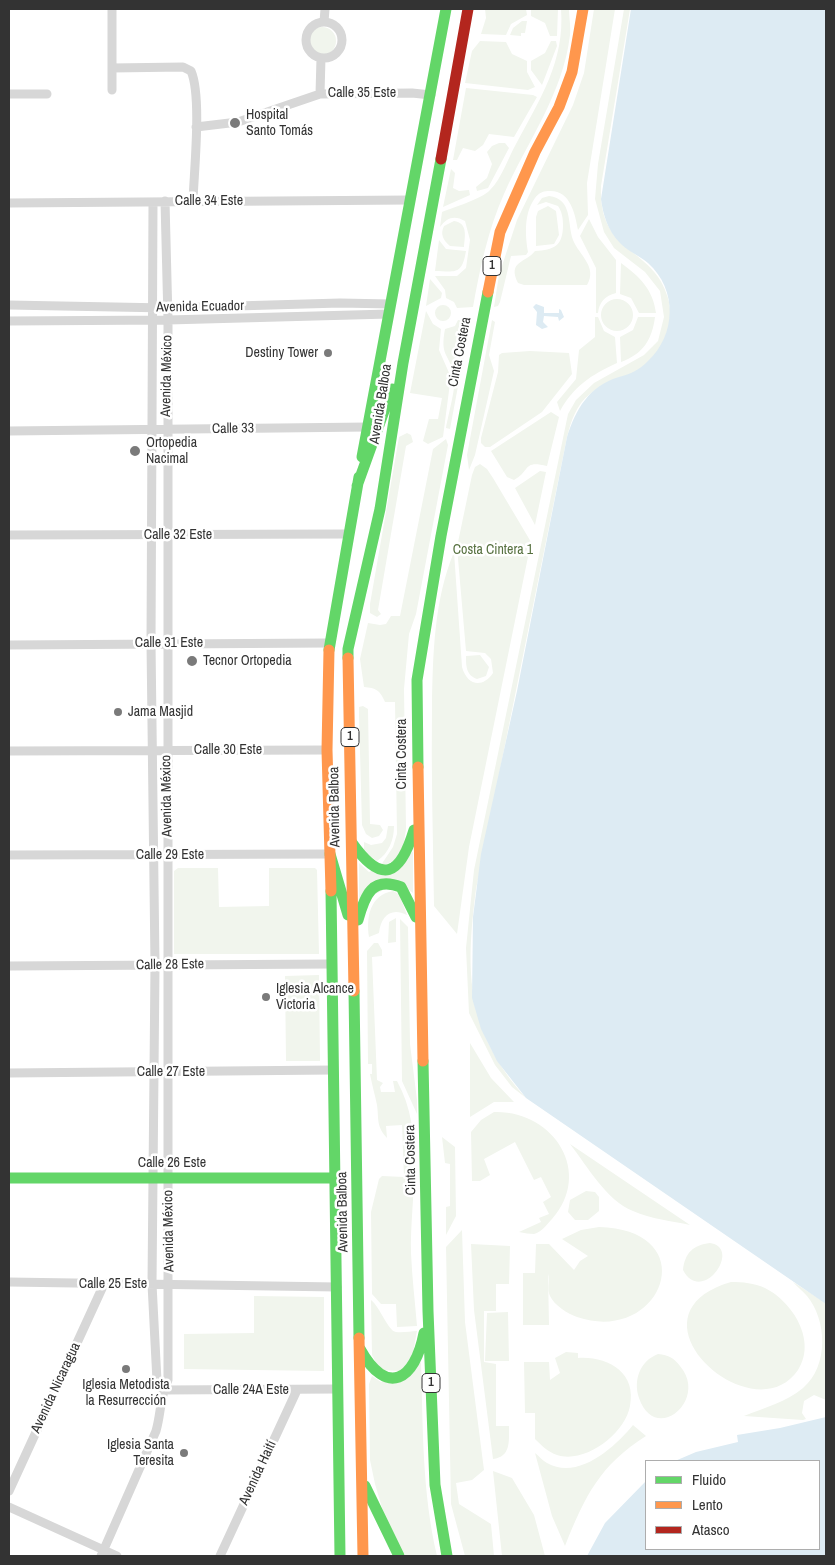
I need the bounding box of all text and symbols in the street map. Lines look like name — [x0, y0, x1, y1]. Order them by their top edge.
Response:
street label: Calle 35 Este — [328, 85, 396, 101]
place label: Hospital Santo Tomás — [246, 107, 313, 140]
marker: Hospital Santo Tomás — [228, 116, 242, 130]
street label: Calle 34 Este — [175, 193, 243, 209]
road number: 1 — [483, 256, 501, 276]
street label: Avenida Ecuador — [156, 298, 244, 316]
street label: Cinta Costera — [445, 316, 475, 388]
street label: Avenida México — [158, 335, 176, 417]
place label: Destiny Tower — [245, 345, 318, 361]
marker: Destiny Tower — [322, 347, 334, 359]
street label: Avenida Balboa — [366, 363, 396, 445]
street label: Calle 33 — [212, 420, 254, 438]
place label: Ortopedia Nacimal — [146, 435, 197, 468]
marker: Ortopedia Nacimal — [128, 444, 142, 458]
street label: Calle 32 Este — [144, 527, 212, 543]
park label: Costa Cintera 1 — [453, 542, 533, 558]
street label: Calle 31 Este — [135, 635, 203, 651]
place label: Tecnor Ortopedia — [203, 653, 292, 669]
marker: Tecnor Ortopedia — [185, 654, 199, 668]
place label: Jama Masjid — [128, 704, 193, 720]
marker: Jama Masjid — [112, 706, 124, 718]
street label: Cinta Costera — [394, 719, 410, 789]
road number: 1 — [341, 728, 359, 746]
street label: Calle 30 Este — [194, 742, 262, 758]
street label: Avenida México — [158, 755, 176, 837]
street label: Avenida Balboa — [326, 766, 344, 848]
street label: Calle 29 Este — [136, 847, 204, 863]
street label: Calle 28 Este — [136, 956, 204, 974]
place label: Iglesia Alcance Victoria — [276, 981, 354, 1014]
marker: Iglesia Alcance Victoria — [260, 991, 272, 1003]
street label: Calle 27 Este — [137, 1064, 205, 1080]
street label: Cinta Costera — [402, 1124, 420, 1196]
street label: Calle 26 Este — [138, 1155, 206, 1171]
street label: Avenida Balboa — [334, 1171, 352, 1253]
street label: Avenida México — [160, 1190, 178, 1272]
street label: Calle 25 Este — [79, 1276, 147, 1292]
street label: Avenida Nicaragua — [28, 1340, 84, 1436]
marker: Iglesia Metodista la Resurrección — [120, 1363, 132, 1375]
road number: 1 — [422, 1374, 440, 1392]
place label: Iglesia Metodista la Resurrección — [82, 1377, 170, 1410]
street label: Calle 24A Este — [213, 1382, 289, 1398]
place label: Iglesia Santa Teresita — [107, 1437, 174, 1470]
street label: Avenida Haití — [236, 1438, 280, 1508]
marker: Iglesia Santa Teresita — [178, 1447, 190, 1459]
legend — [645, 1460, 820, 1550]
text: Fluido — [692, 1469, 726, 1490]
text: Lento — [692, 1494, 723, 1515]
text: Atasco — [692, 1519, 730, 1540]

